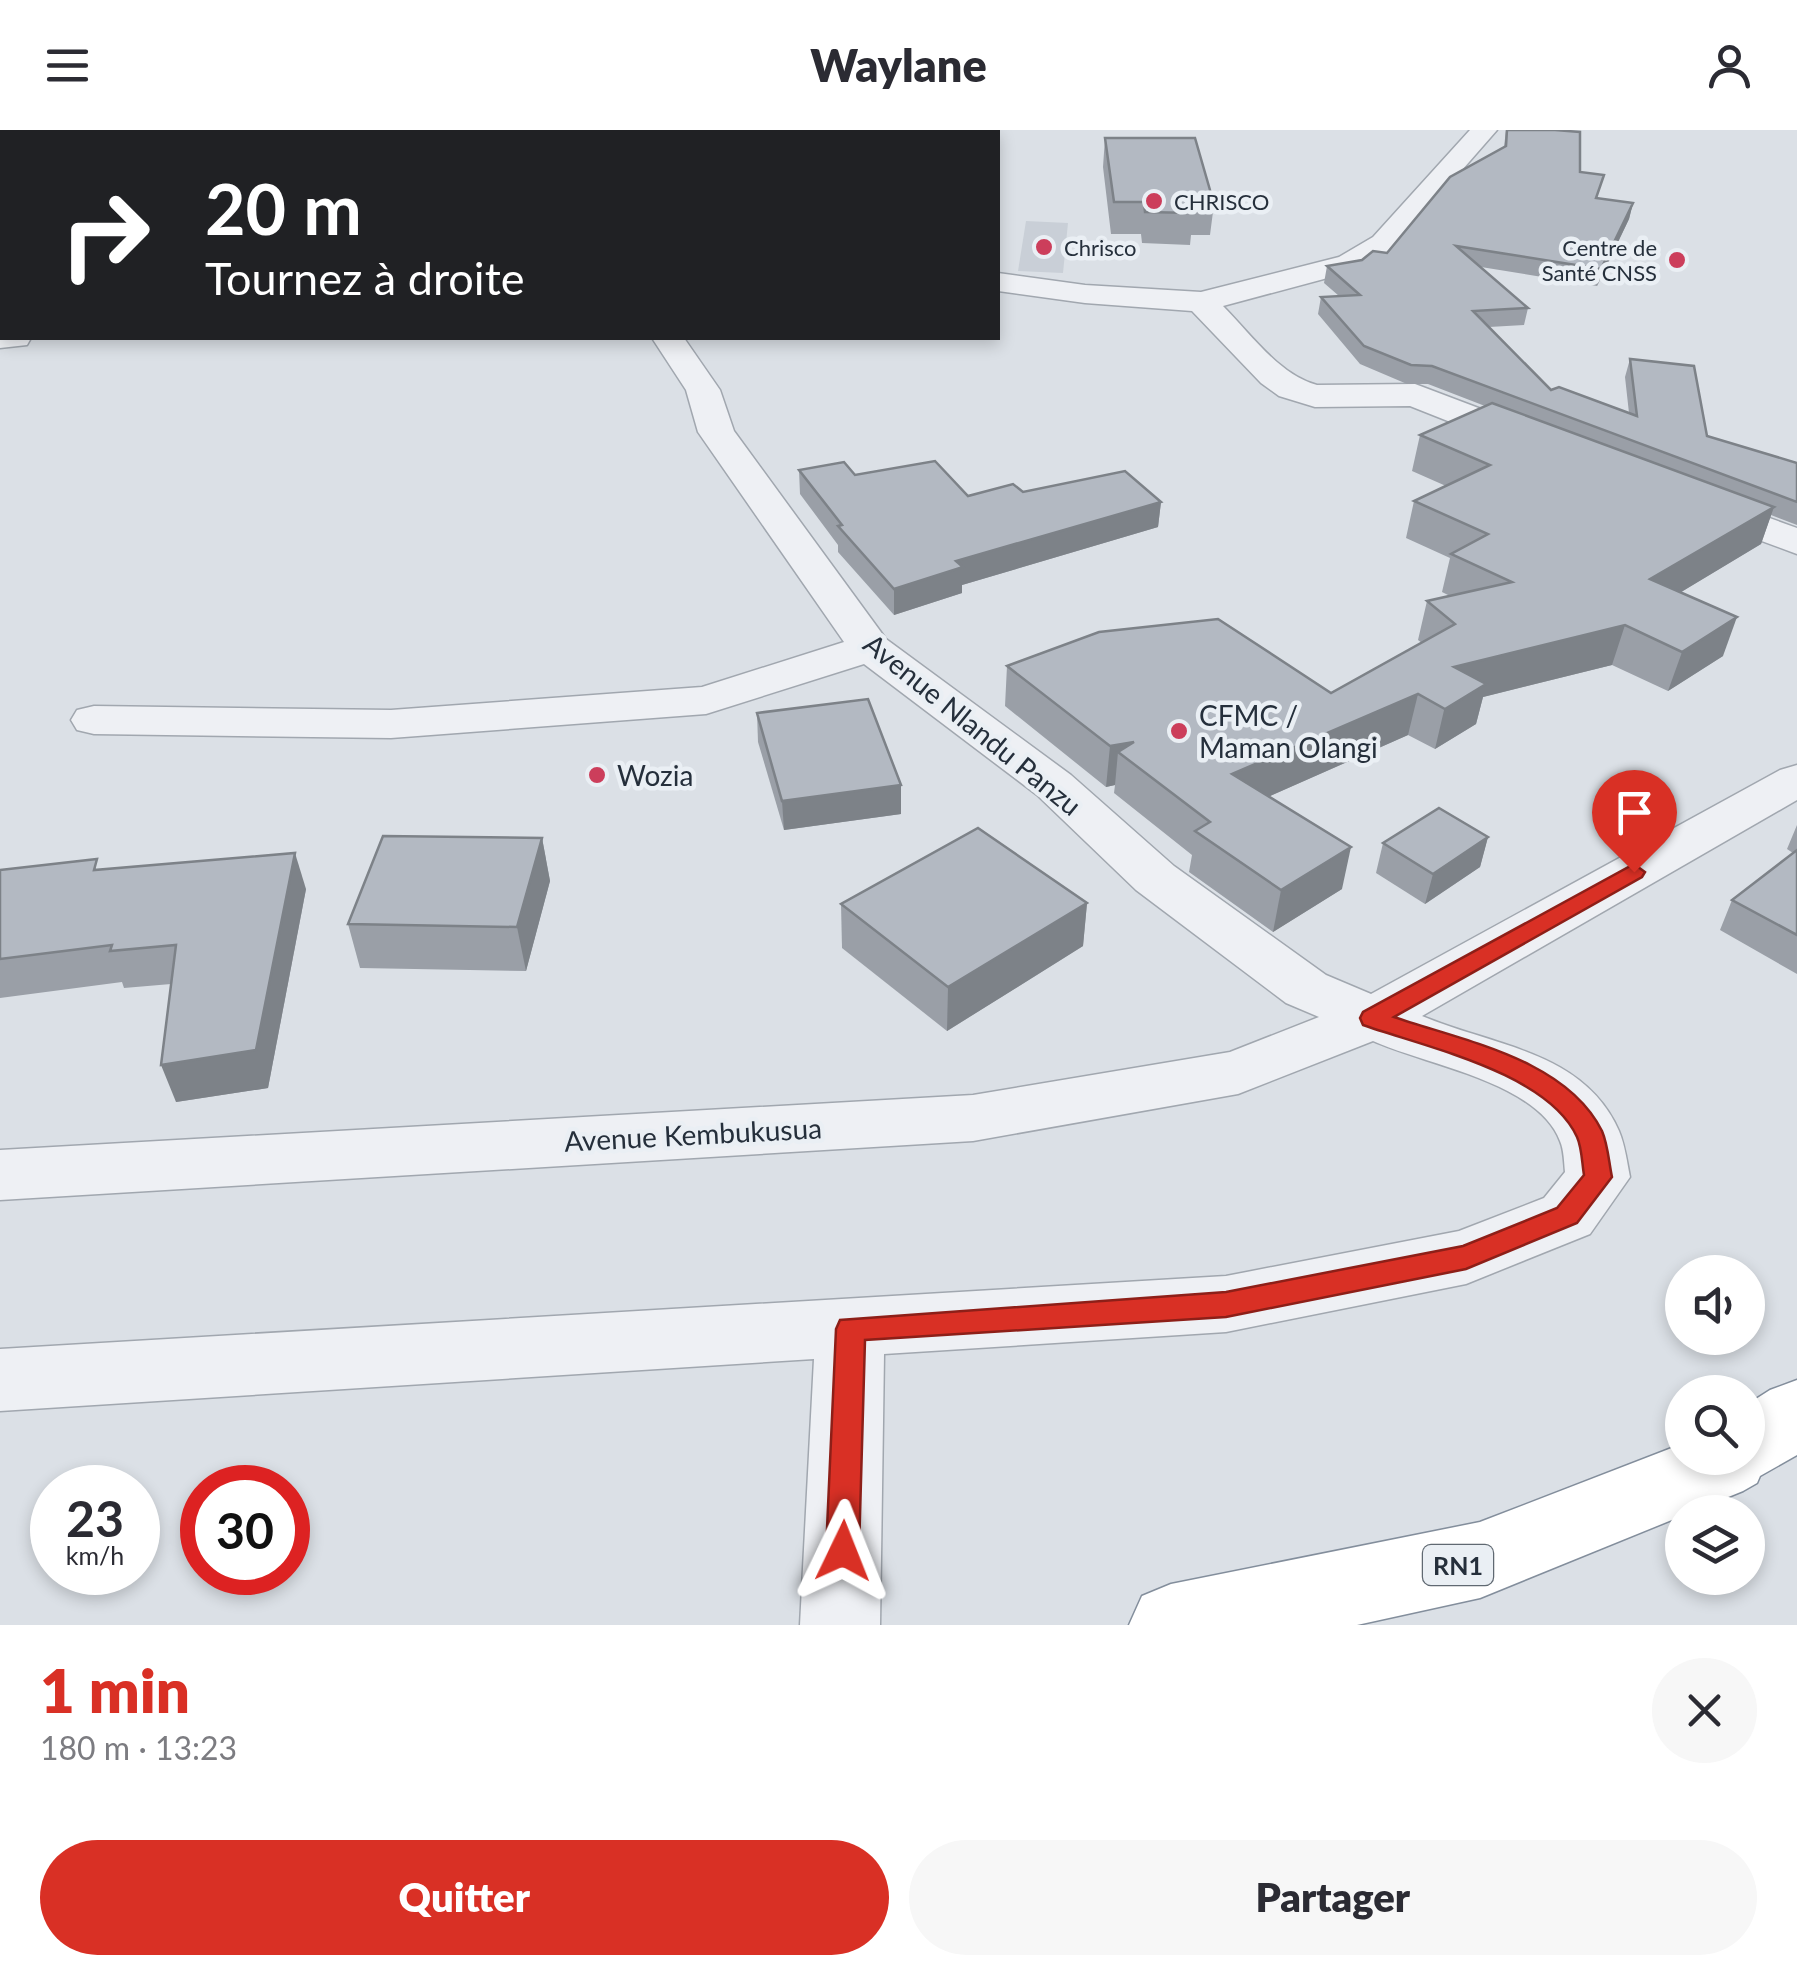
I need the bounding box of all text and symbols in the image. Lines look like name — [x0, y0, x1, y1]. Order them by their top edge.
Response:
icon: menu — [40, 38, 95, 93]
text: Waylane — [810, 38, 987, 92]
icon: person — [1702, 38, 1757, 93]
text: 20 m — [205, 166, 362, 250]
icon: right — [40, 170, 170, 300]
place label: CHRISCO — [1174, 188, 1269, 215]
marker: CHRISCO — [1143, 190, 1165, 212]
place label: Chrisco — [1064, 234, 1137, 261]
place label: Centre de Santé CNSS — [1542, 234, 1657, 286]
marker: Chrisco — [1033, 236, 1055, 258]
marker: Centre de Santé CNSS — [1666, 249, 1688, 271]
text: Tournez à droite — [205, 251, 524, 305]
street label: Avenue Nlandu Panzu — [857, 626, 1089, 822]
place label: CFMC / Maman Olangi — [1199, 698, 1378, 764]
marker: CFMC / Maman Olangi — [1168, 720, 1190, 742]
place label: Wozia — [617, 758, 693, 792]
marker: Wozia — [586, 764, 608, 786]
pin — [1592, 770, 1677, 873]
icon: arrive — [1607, 785, 1662, 840]
street label: Avenue Kembukusua — [563, 1110, 823, 1158]
map controls — [1665, 1255, 1765, 1595]
button: sound — [1665, 1255, 1765, 1355]
button: search — [1665, 1375, 1765, 1475]
speed limit sign: 30 — [180, 1465, 310, 1595]
text: 23 — [66, 1488, 124, 1548]
button: layers — [1665, 1495, 1765, 1595]
position arrow — [791, 1499, 895, 1603]
text: km/h — [66, 1540, 124, 1570]
road number: RN1 — [1423, 1545, 1493, 1585]
text: 1 min — [40, 1654, 190, 1726]
button: close — [1652, 1658, 1757, 1763]
text: 180 m · 13:23 — [40, 1728, 237, 1767]
button: Quitter — [40, 1840, 889, 1955]
button: Partager — [909, 1840, 1757, 1955]

